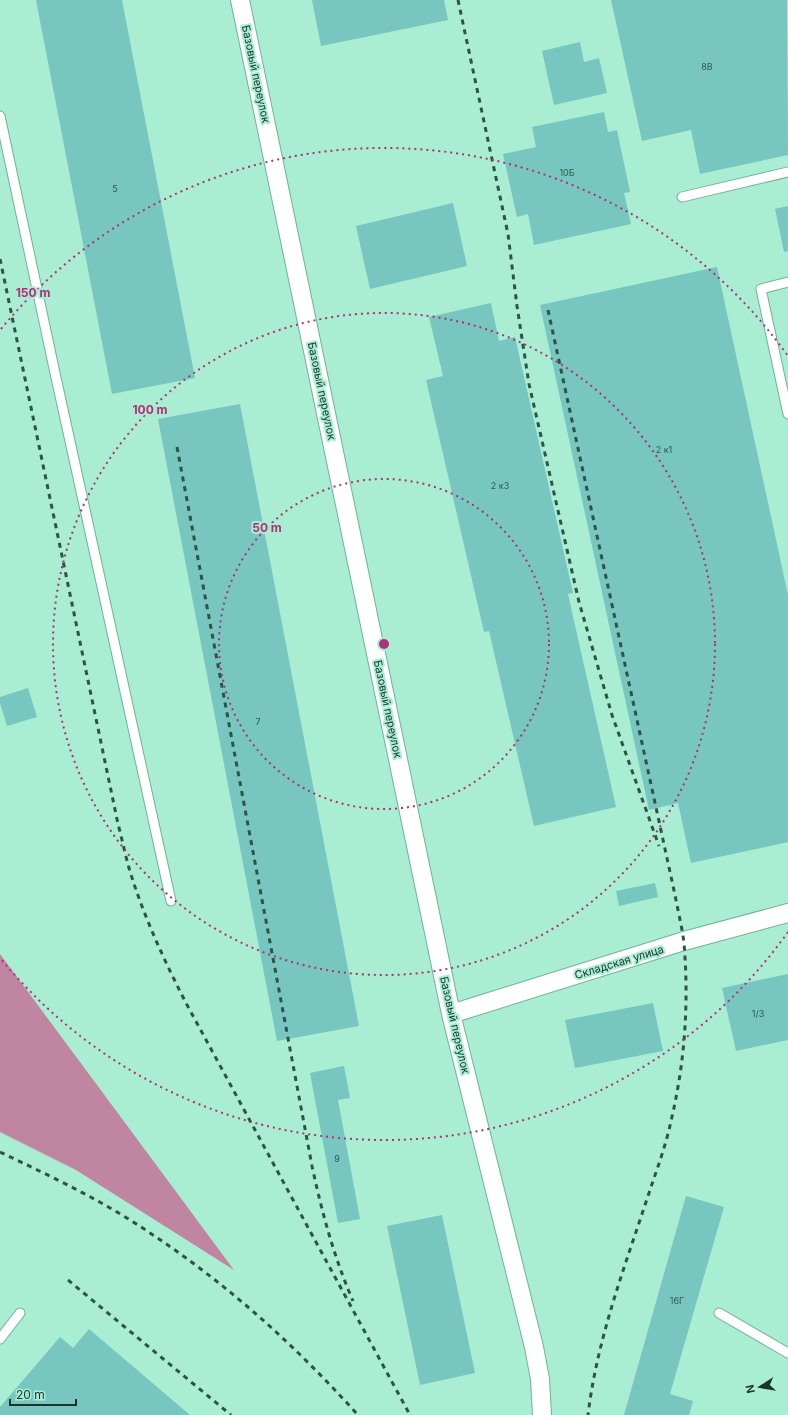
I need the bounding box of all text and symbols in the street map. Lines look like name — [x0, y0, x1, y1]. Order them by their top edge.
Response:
street label: Базовый переулок — [239, 24, 273, 124]
house number: 8В — [701, 61, 713, 72]
house number: 10Б — [559, 167, 575, 178]
house number: 5 — [112, 183, 118, 194]
text: 150 m — [16, 285, 50, 300]
street label: Базовый переулок — [305, 341, 339, 441]
text: 100 m — [132, 402, 168, 417]
house number: 2 к1 — [656, 444, 672, 455]
house number: 2 к3 — [491, 480, 510, 491]
text: 50 m — [252, 520, 282, 535]
centre of rings — [377, 637, 391, 651]
street label: Базовый переулок — [371, 659, 405, 759]
house number: 7 — [255, 716, 261, 727]
street label: Складская улица — [573, 942, 665, 982]
street label: Базовый переулок — [437, 975, 473, 1075]
house number: 1/3 — [752, 1008, 765, 1019]
house number: 9 — [334, 1153, 340, 1164]
house number: 16Г — [670, 1295, 684, 1306]
north arrow — [740, 1367, 780, 1407]
scale bar — [10, 1381, 76, 1407]
text: N — [742, 1384, 758, 1395]
text: 20 m — [16, 1387, 45, 1402]

